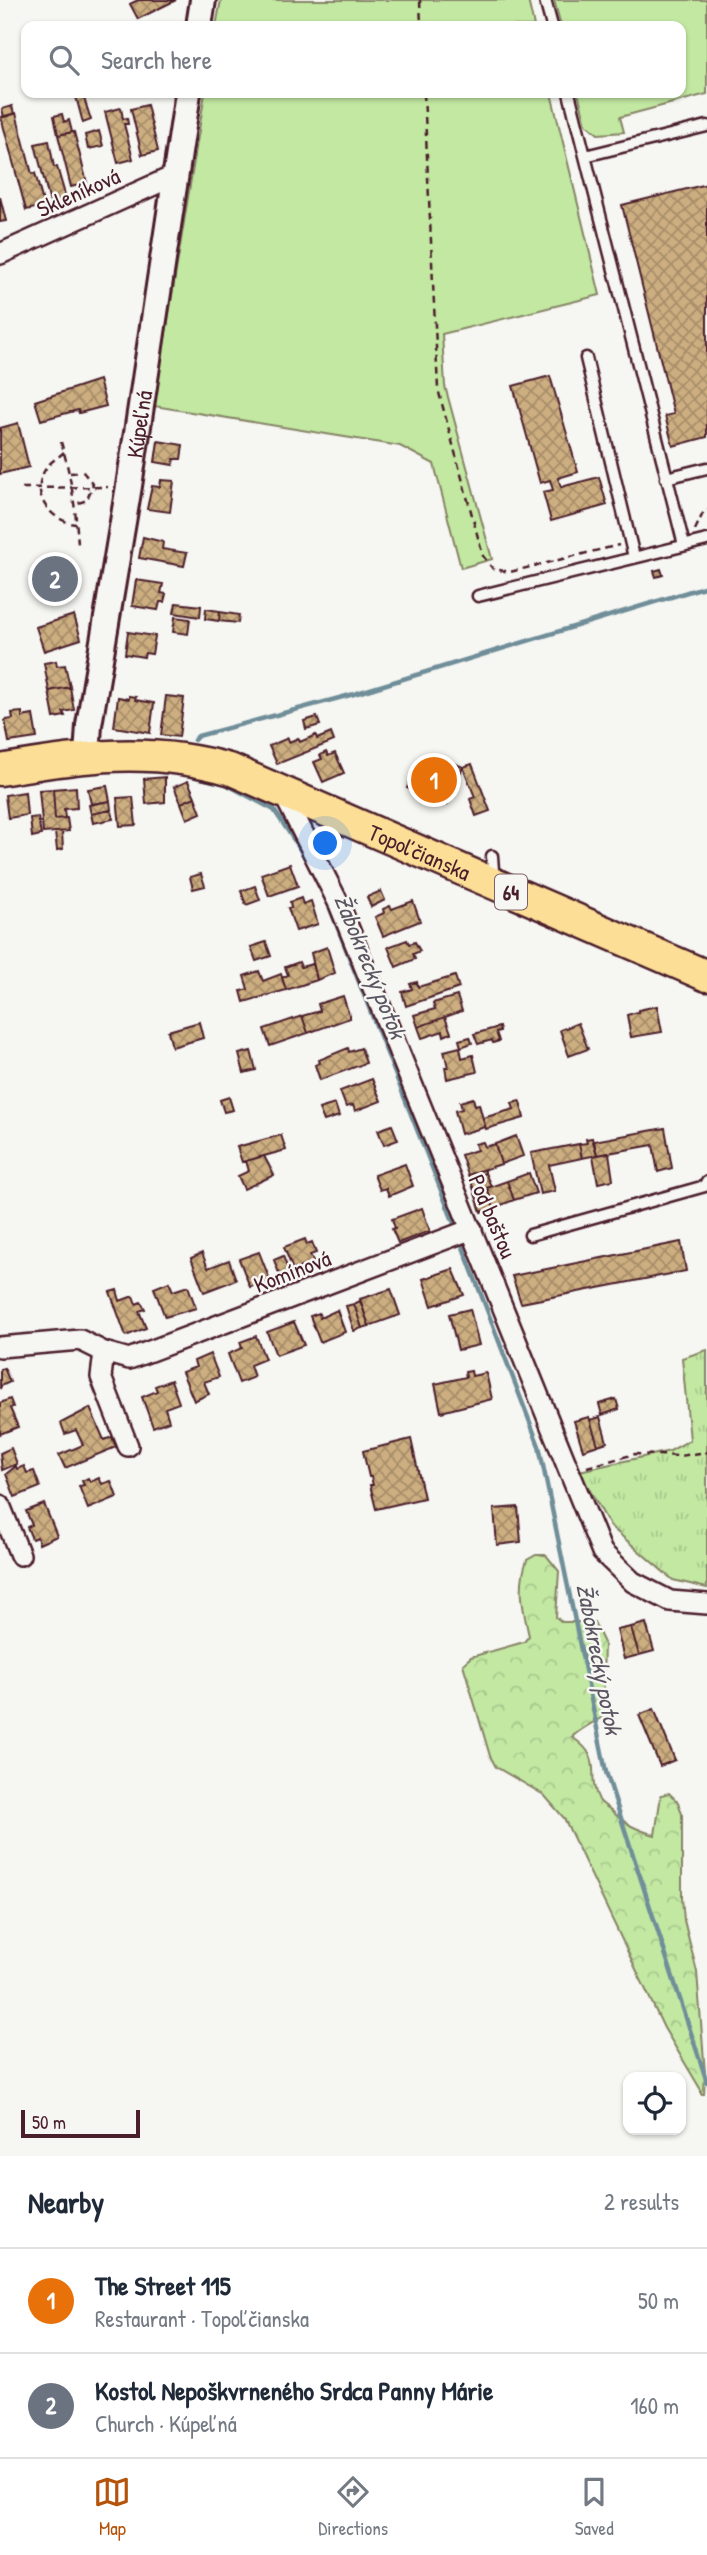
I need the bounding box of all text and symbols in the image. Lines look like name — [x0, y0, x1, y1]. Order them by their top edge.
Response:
search box — [21, 21, 686, 98]
icon: search — [45, 41, 83, 79]
text: Search here — [101, 42, 212, 77]
street label: Skleníková — [32, 160, 124, 224]
street label: Kúpeľná — [118, 388, 159, 460]
pin: 2 — [32, 553, 78, 605]
pin: 1 — [411, 754, 457, 806]
street label: Topoľčianska — [364, 816, 476, 887]
your location — [308, 826, 342, 860]
road number: 64 — [495, 874, 527, 910]
water label: Žabokrecký potok — [327, 889, 415, 1045]
street label: Pod baštou — [461, 1169, 525, 1263]
street label: Komínová — [249, 1242, 335, 1300]
water label: Žabokrecký potok — [569, 1581, 631, 1739]
map controls — [623, 2072, 686, 2135]
button: locate — [623, 2072, 686, 2135]
scale bar — [21, 2107, 140, 2139]
text: 50 m — [32, 2109, 66, 2135]
text: Nearby — [28, 2182, 104, 2222]
text: 2 results — [604, 2186, 679, 2217]
text: The Street 115 — [95, 2268, 231, 2303]
text: 1 — [47, 2285, 55, 2316]
text: 50 m — [638, 2285, 679, 2316]
text: Restaurant · Topoľčianska — [95, 2303, 309, 2334]
text: Kostol Nepoškvrneného Srdca Panny Márie — [95, 2373, 493, 2408]
text: 2 — [46, 2390, 56, 2421]
text: 160 m — [630, 2390, 679, 2421]
text: Church · Kúpeľná — [95, 2408, 237, 2439]
tab: Map — [93, 2473, 131, 2541]
tab: Directions — [318, 2473, 388, 2541]
tab: Saved — [575, 2473, 614, 2541]

